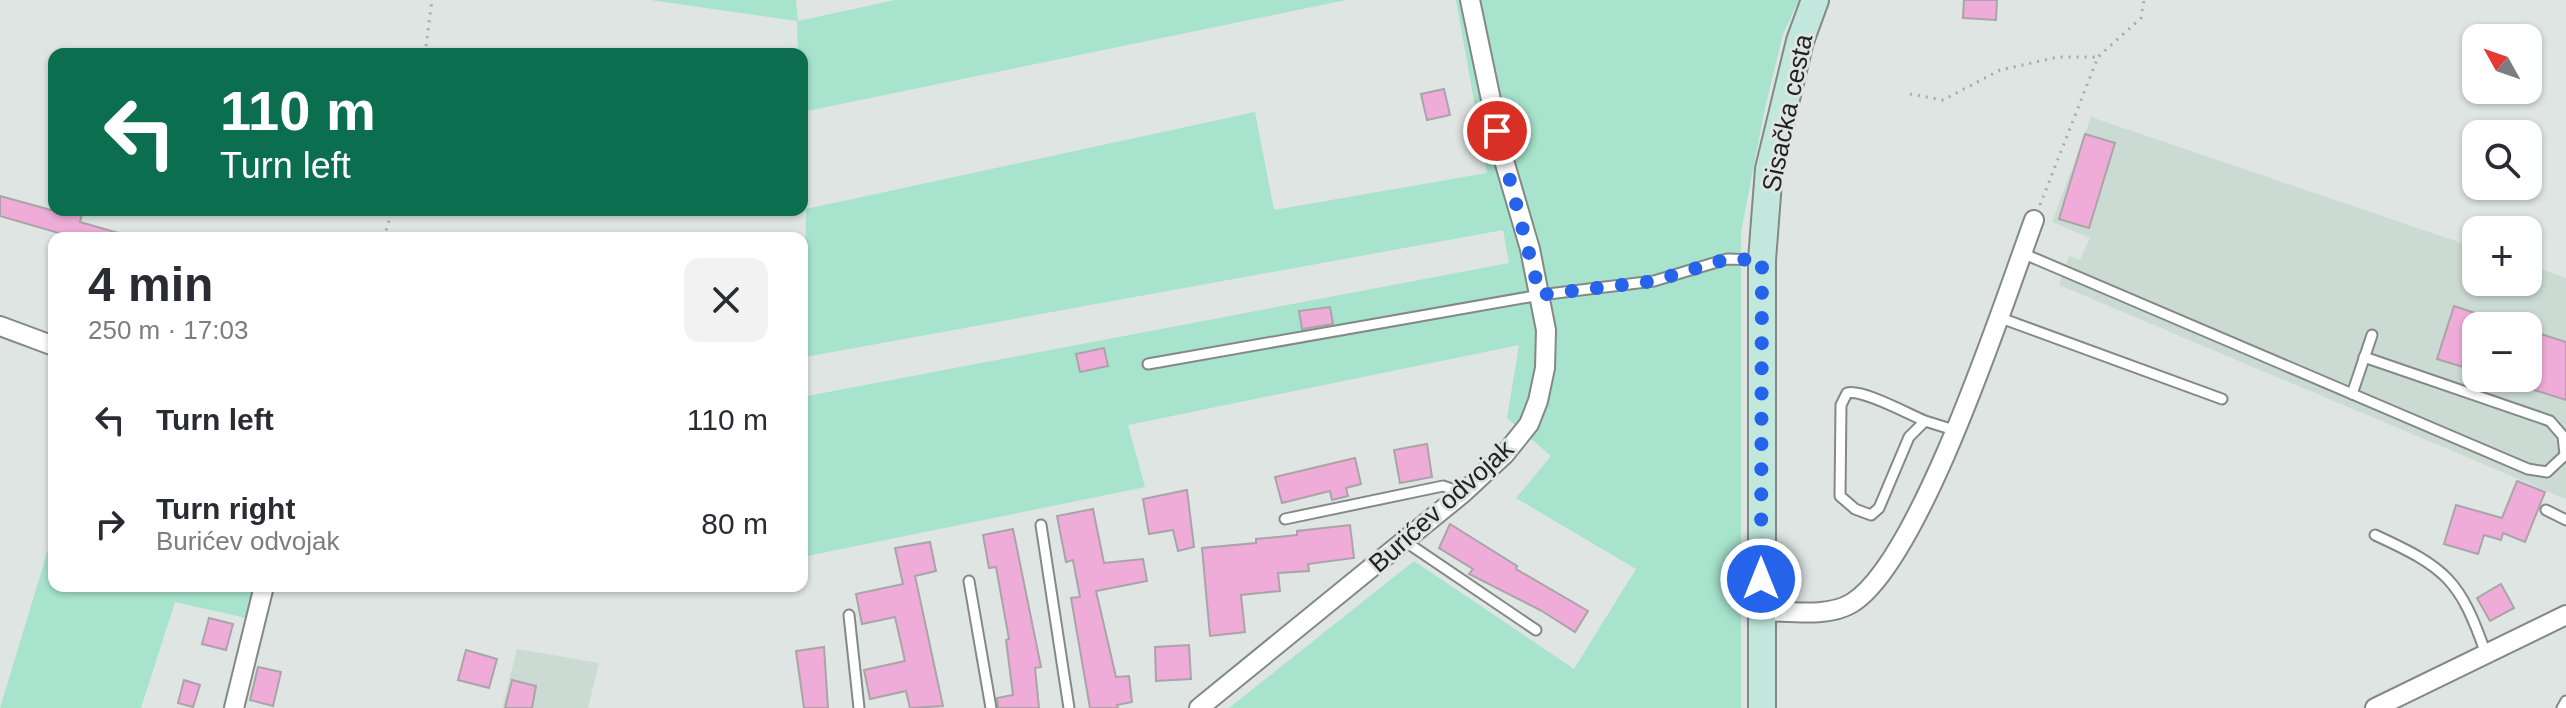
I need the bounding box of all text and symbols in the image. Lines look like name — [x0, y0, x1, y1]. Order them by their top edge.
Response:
north arrow — [2462, 24, 2542, 104]
map controls — [2462, 24, 2542, 392]
street label: Sisačka cesta — [1756, 31, 1818, 195]
text: 110 m — [220, 79, 376, 142]
icon: left — [88, 80, 192, 184]
pin — [1463, 97, 1531, 165]
icon: arrive — [1475, 109, 1519, 153]
button: search — [2462, 120, 2542, 200]
text: Turn left — [220, 145, 351, 186]
button: + — [2462, 216, 2542, 296]
text: 4 min — [88, 258, 213, 311]
button: close — [684, 258, 768, 342]
button: − — [2462, 312, 2542, 392]
text: 250 m · 17:03 — [88, 315, 248, 345]
icon: left — [88, 398, 132, 442]
text: Turn left — [156, 403, 274, 436]
text: 110 m — [687, 403, 768, 436]
street label: Burićev odvojak — [1363, 433, 1520, 579]
text: Turn right — [156, 492, 295, 525]
icon: right — [88, 502, 132, 546]
text: 80 m — [701, 507, 768, 540]
text: Burićev odvojak — [156, 526, 340, 556]
position arrow — [1719, 537, 1803, 621]

